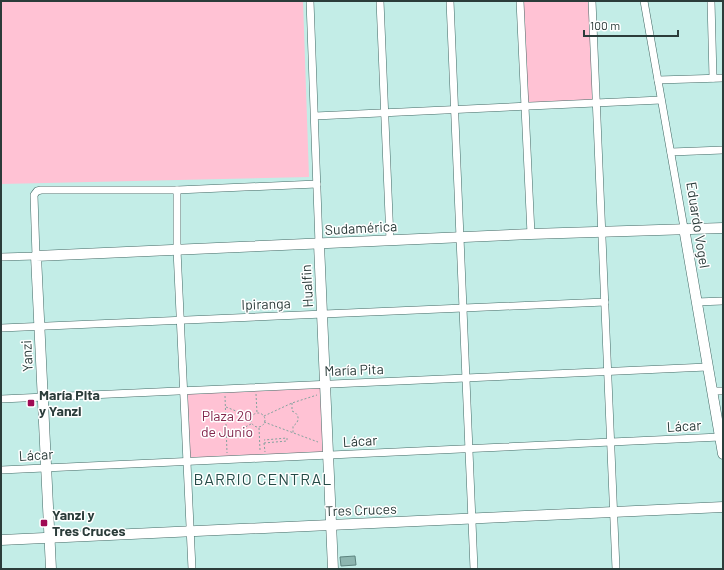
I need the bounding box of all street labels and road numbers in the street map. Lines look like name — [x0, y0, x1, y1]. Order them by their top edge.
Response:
street label: Eduardo Vogel — [683, 181, 714, 269]
street label: Sudamérica — [324, 217, 398, 238]
street label: Hualfin — [297, 264, 316, 308]
street label: Ipiranga — [241, 294, 291, 313]
street label: Yanzi — [17, 340, 36, 372]
street label: María Pita — [324, 360, 384, 379]
street label: Lácar — [666, 416, 702, 435]
street label: Lácar — [342, 431, 378, 450]
street label: Lácar — [18, 445, 54, 464]
street label: Tres Cruces — [325, 500, 397, 519]

